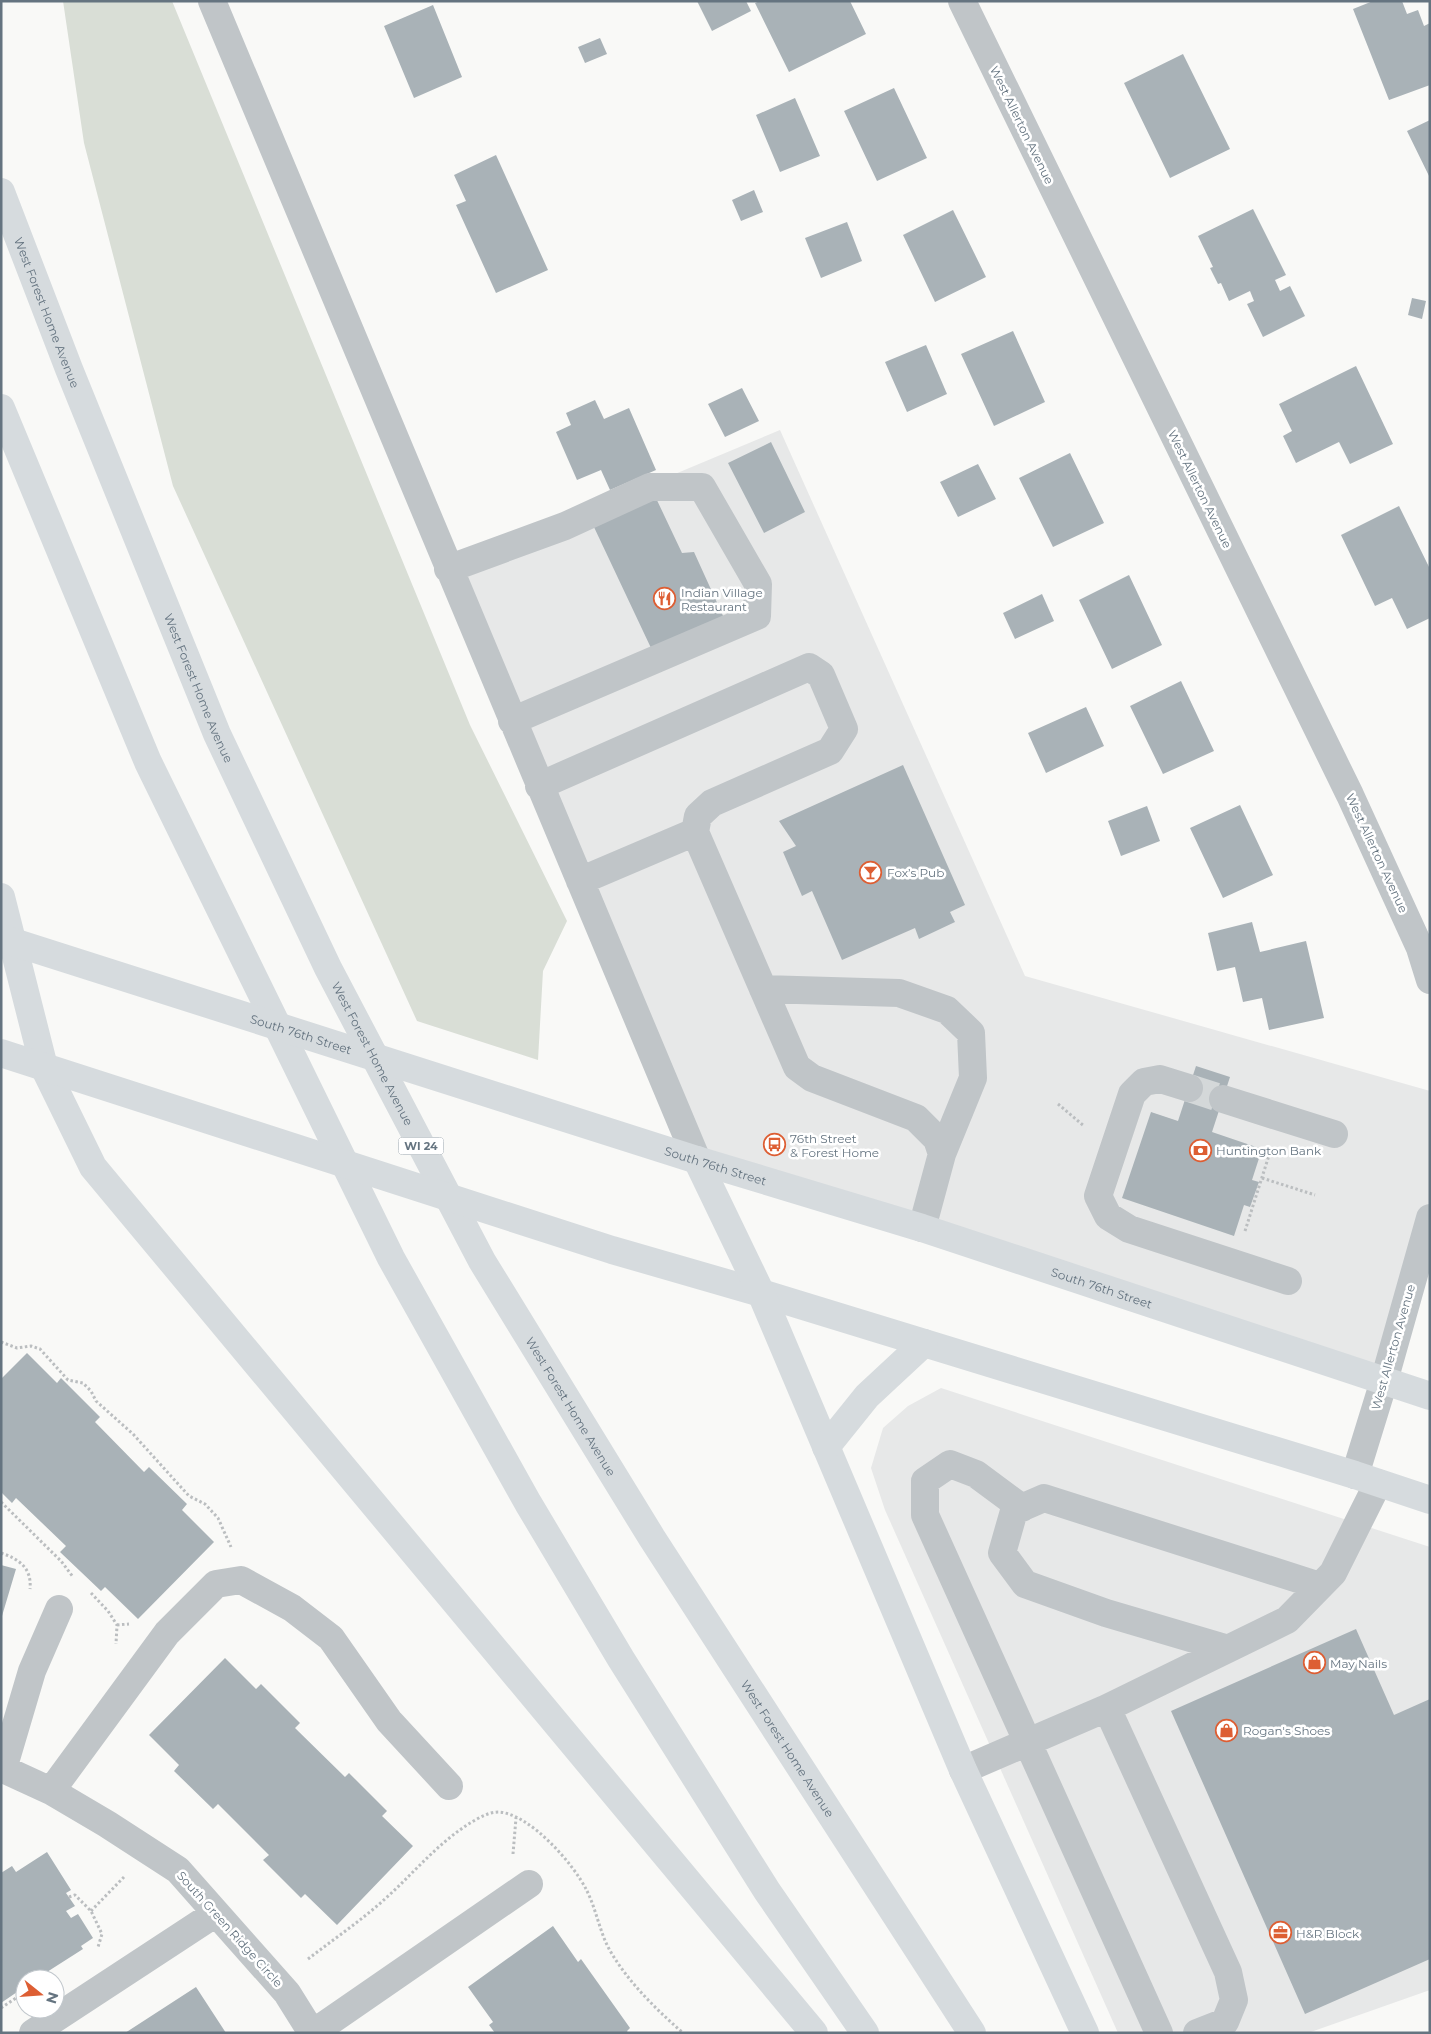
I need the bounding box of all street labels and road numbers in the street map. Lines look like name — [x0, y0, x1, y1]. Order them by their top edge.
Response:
street label: West Allerton Avenue — [987, 63, 1057, 187]
street label: West Forest Home Avenue — [12, 235, 83, 390]
street label: West Allerton Avenue — [1165, 427, 1235, 551]
street label: West Forest Home Avenue — [161, 611, 237, 765]
street label: West Allerton Avenue — [1343, 791, 1411, 915]
street label: West Forest Home Avenue — [329, 979, 417, 1128]
street label: South 76th Street — [248, 1011, 354, 1057]
road number: WI 24 — [398, 1138, 444, 1154]
street label: South 76th Street — [663, 1143, 769, 1188]
street label: South 76th Street — [1049, 1264, 1155, 1311]
street label: West Allerton Avenue — [1368, 1283, 1418, 1411]
street label: West Forest Home Avenue — [523, 1334, 620, 1479]
street label: West Forest Home Avenue — [738, 1677, 838, 1820]
street label: South Green Ridge Circle — [174, 1868, 286, 1990]

